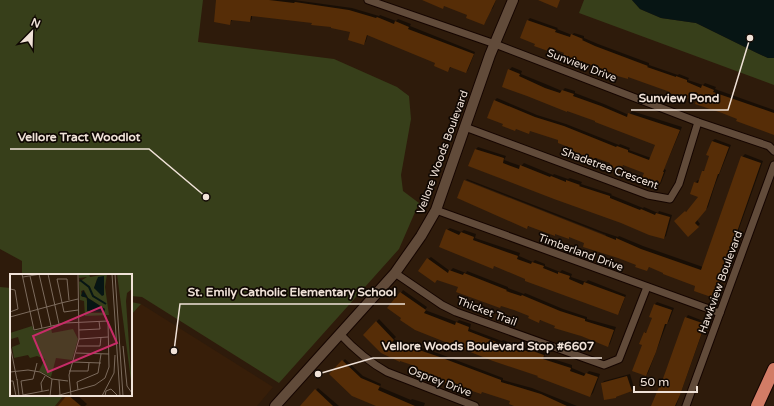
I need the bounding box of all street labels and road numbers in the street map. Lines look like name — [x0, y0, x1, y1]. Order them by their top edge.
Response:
street label: Sunview Drive — [545, 46, 618, 85]
street label: Vellore Woods Boulevard — [414, 89, 471, 216]
street label: Shadetree Crescent — [560, 145, 660, 192]
street label: Hawkview Boulevard — [696, 229, 745, 335]
street label: Timberland Drive — [537, 231, 625, 274]
street label: Thicket Trail — [455, 294, 519, 329]
street label: Osprey Drive — [406, 363, 474, 400]

